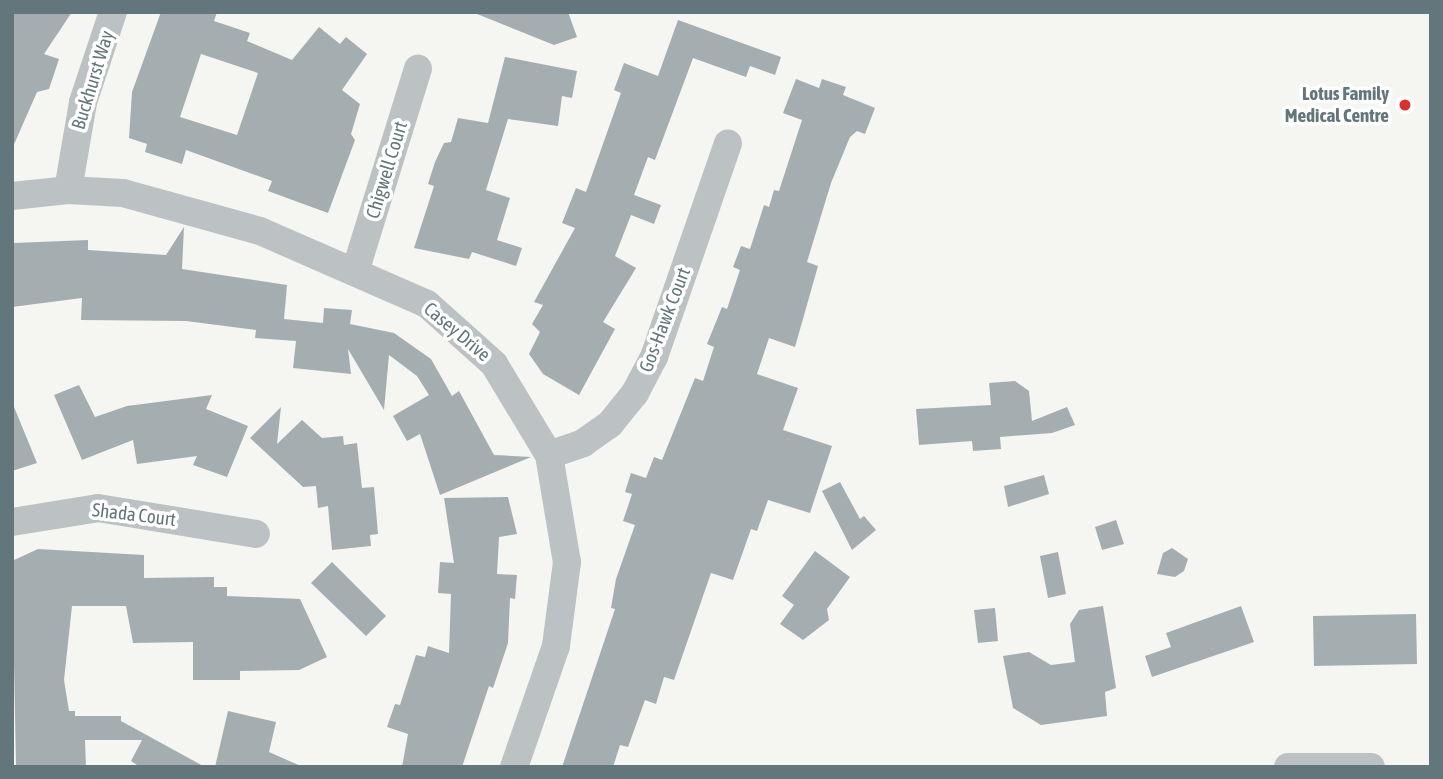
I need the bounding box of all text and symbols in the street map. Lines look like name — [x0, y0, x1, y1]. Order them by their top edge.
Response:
street label: Buckhurst Way — [67, 28, 119, 132]
place label: Lotus Family Medical Centre — [1285, 83, 1389, 127]
marker: Lotus Family Medical Centre — [1395, 95, 1415, 115]
street label: Chigwell Court — [361, 119, 413, 221]
street label: Gos-Hawk Court — [635, 264, 695, 376]
street label: Casey Drive — [419, 298, 495, 366]
street label: Shada Court — [91, 499, 177, 531]

